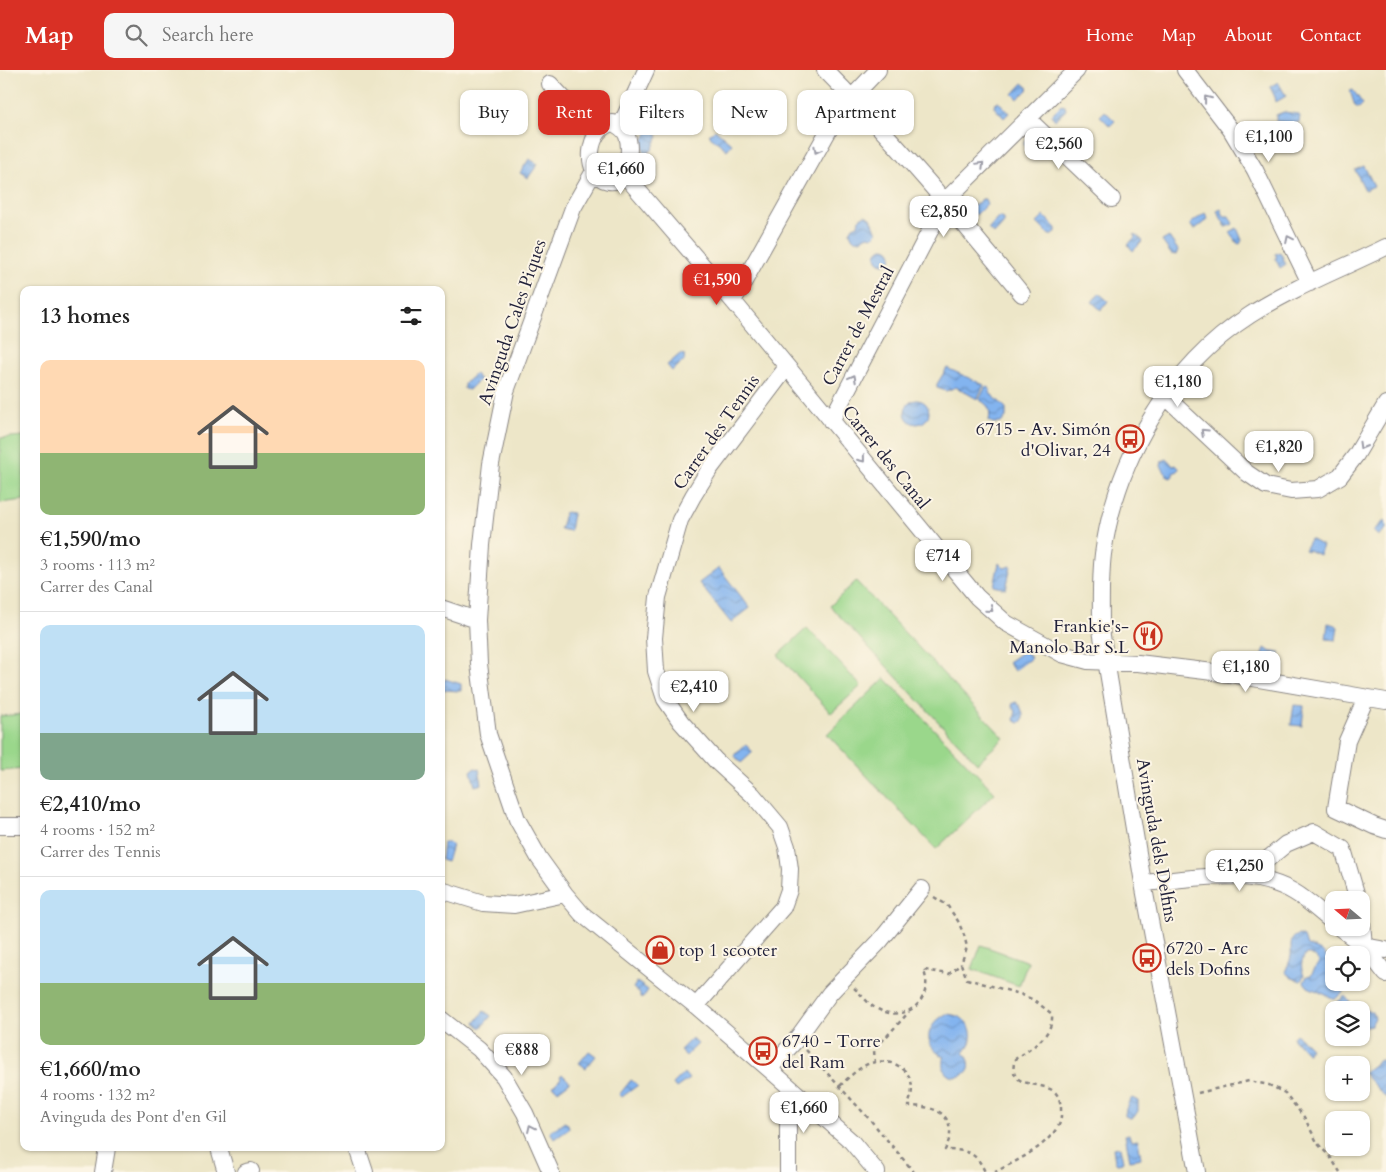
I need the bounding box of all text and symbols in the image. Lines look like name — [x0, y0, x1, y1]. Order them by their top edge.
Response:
search box — [104, 13, 454, 58]
text: Map — [25, 19, 74, 52]
icon: search — [122, 21, 150, 49]
text: Search here — [162, 22, 254, 48]
text: Home — [1086, 23, 1134, 48]
text: Map — [1162, 23, 1196, 48]
text: About — [1224, 23, 1272, 48]
text: Contact — [1300, 23, 1361, 48]
chip: Buy — [460, 90, 528, 135]
chip: Rent — [538, 90, 610, 135]
chip: Filters — [620, 90, 703, 135]
chip: New — [713, 90, 787, 135]
chip: Apartment — [797, 90, 914, 135]
one-way arrow — [1205, 96, 1213, 105]
pin: €1,100 — [1228, 121, 1310, 163]
text: €1,100 — [1246, 126, 1293, 148]
pin: €2,560 — [1018, 128, 1100, 170]
text: €2,560 — [1036, 133, 1083, 155]
one-way arrow — [814, 145, 824, 154]
pin: €1,660 — [580, 152, 662, 195]
text: €1,660 — [598, 158, 645, 180]
one-way arrow — [975, 162, 984, 171]
pin: €2,850 — [903, 196, 985, 238]
text: €2,850 — [921, 201, 968, 223]
street label: Avinguda Cales Piques — [472, 236, 553, 408]
one-way arrow — [1285, 236, 1295, 245]
street label: Carrer de Mestral — [816, 261, 901, 391]
pin: €1,590 — [676, 264, 758, 306]
text: €1,590 — [694, 269, 741, 291]
text: 13 homes — [40, 302, 130, 331]
icon: filters — [397, 302, 425, 330]
pin: €1,180 — [1137, 366, 1219, 408]
street label: Carrer des Tennis — [667, 370, 766, 495]
text: €1,180 — [1155, 371, 1202, 393]
one-way arrow — [847, 374, 857, 383]
icon: home — [188, 392, 278, 482]
street label: Carrer des Canal — [836, 400, 936, 515]
place label: 6715 - Av. Simón d'Olivar, 24 — [976, 417, 1112, 463]
bus stop icon: 6715 - Av. Simón d'Olivar, 24 — [1115, 424, 1145, 454]
one-way arrow — [1200, 429, 1209, 438]
pin: €1,820 — [1238, 430, 1320, 473]
text: €1,820 — [1256, 436, 1303, 458]
one-way arrow — [1358, 441, 1368, 450]
one-way arrow — [856, 453, 865, 462]
text: €1,590/mo — [40, 525, 141, 554]
pin: €714 — [913, 540, 973, 582]
text: €714 — [926, 545, 960, 567]
text: 3 rooms · 113 m² — [40, 554, 155, 576]
text: Carrer des Canal — [40, 576, 153, 598]
one-way arrow — [984, 603, 993, 612]
place label: Frankie's- Manolo Bar S.L — [1009, 614, 1129, 660]
restaurant icon: Frankie's- Manolo Bar S.L — [1133, 621, 1163, 651]
pin: €1,180 — [1205, 650, 1287, 693]
text: €1,180 — [1223, 656, 1270, 678]
icon: home — [188, 658, 278, 748]
pin: €2,410 — [653, 670, 735, 713]
text: €2,410 — [671, 676, 718, 698]
street label: Avinguda dels Delfins — [1130, 756, 1183, 924]
text: €2,410/mo — [40, 790, 141, 819]
text: 4 rooms · 152 m² — [40, 819, 155, 841]
text: Carrer des Tennis — [40, 841, 161, 863]
pin: €1,250 — [1199, 850, 1281, 892]
text: €1,250 — [1217, 855, 1264, 877]
north arrow — [1325, 891, 1370, 936]
map controls — [1325, 891, 1370, 1156]
icon: home — [188, 923, 278, 1013]
shop icon: top 1 scooter — [645, 935, 675, 965]
place label: 6720 - Arc dels Dofins — [1166, 936, 1250, 982]
place label: top 1 scooter — [679, 938, 777, 963]
bus stop icon: 6720 - Arc dels Dofins — [1132, 943, 1162, 973]
button: locate — [1325, 946, 1370, 991]
button: layers — [1325, 1001, 1370, 1046]
place label: 6740 - Torre del Ram — [782, 1029, 881, 1075]
pin: €888 — [492, 1034, 552, 1076]
bus stop icon: 6740 - Torre del Ram — [748, 1036, 778, 1066]
text: €888 — [505, 1039, 539, 1061]
text: €1,660/mo — [40, 1055, 141, 1084]
button: + — [1325, 1056, 1370, 1101]
text: 4 rooms · 132 m² — [40, 1084, 155, 1106]
pin: €1,660 — [763, 1092, 845, 1134]
text: €1,660 — [781, 1097, 828, 1119]
text: Avinguda des Pont d'en Gil — [40, 1106, 227, 1128]
button: − — [1325, 1111, 1370, 1156]
one-way arrow — [528, 1124, 538, 1133]

